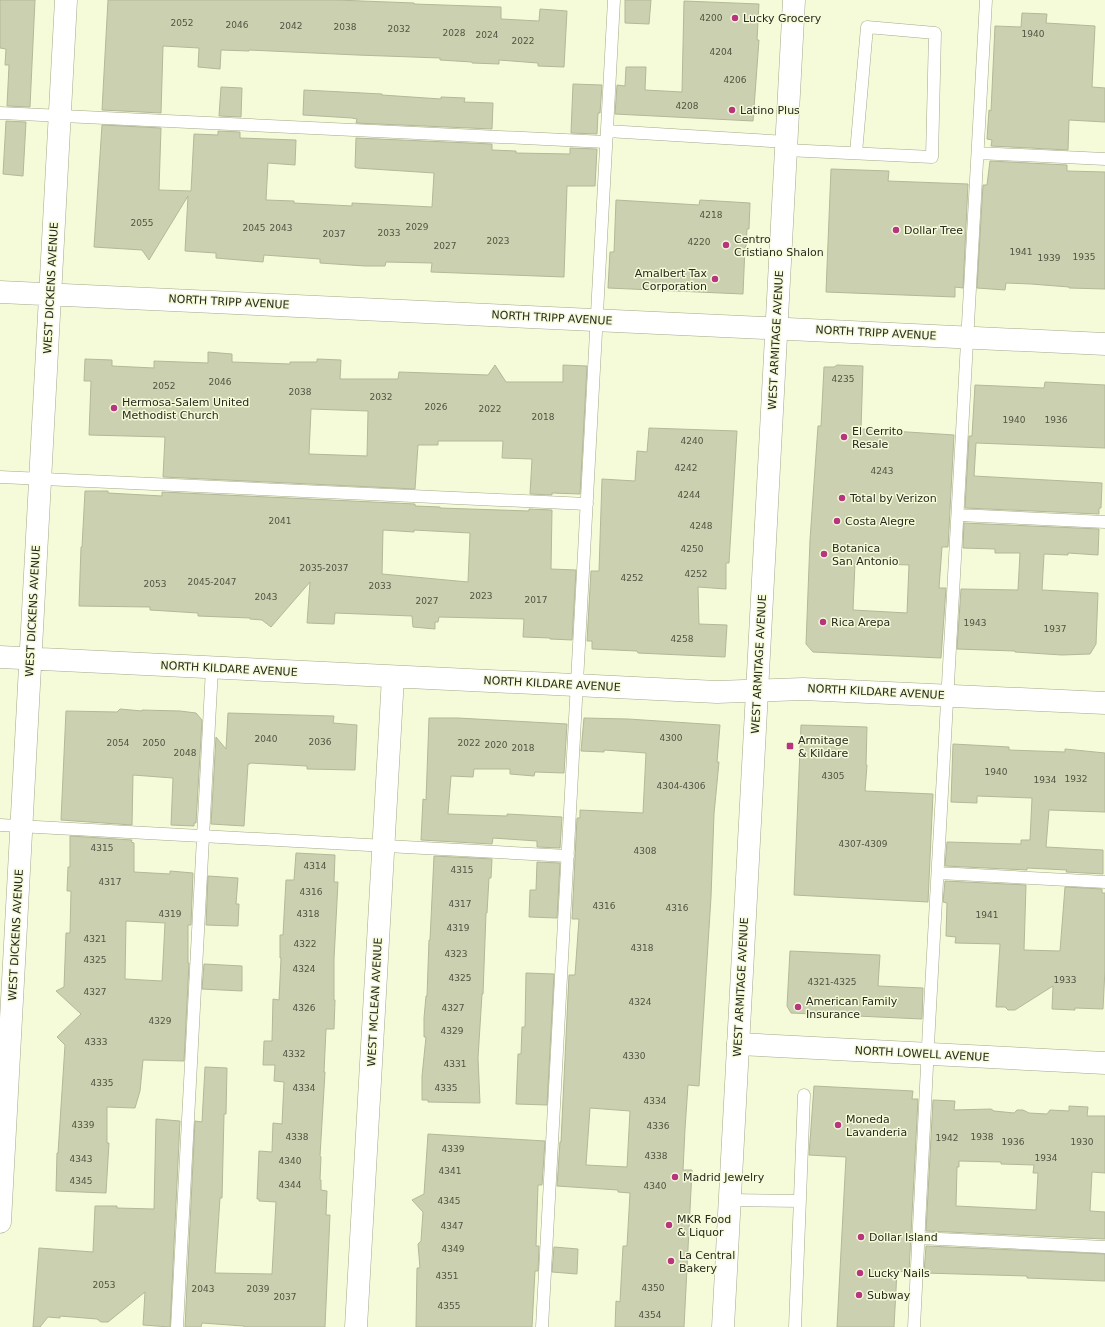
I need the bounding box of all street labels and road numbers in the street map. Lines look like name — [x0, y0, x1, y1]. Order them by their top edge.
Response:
street label: WEST DICKENS AVENUE — [41, 222, 61, 354]
street label: WEST ARMITAGE AVENUE — [766, 270, 786, 410]
street label: NORTH TRIPP AVENUE — [168, 292, 290, 312]
street label: NORTH TRIPP AVENUE — [491, 308, 613, 328]
street label: NORTH TRIPP AVENUE — [815, 323, 937, 343]
street label: WEST DICKENS AVENUE — [23, 545, 43, 677]
street label: WEST ARMITAGE AVENUE — [749, 594, 769, 734]
street label: NORTH KILDARE AVENUE — [160, 659, 298, 679]
street label: NORTH KILDARE AVENUE — [483, 674, 621, 694]
street label: NORTH KILDARE AVENUE — [807, 682, 945, 702]
street label: WEST DICKENS AVENUE — [6, 869, 26, 1001]
street label: WEST ARMITAGE AVENUE — [731, 917, 751, 1057]
street label: WEST MCLEAN AVENUE — [365, 937, 385, 1067]
street label: NORTH LOWELL AVENUE — [854, 1044, 990, 1064]

